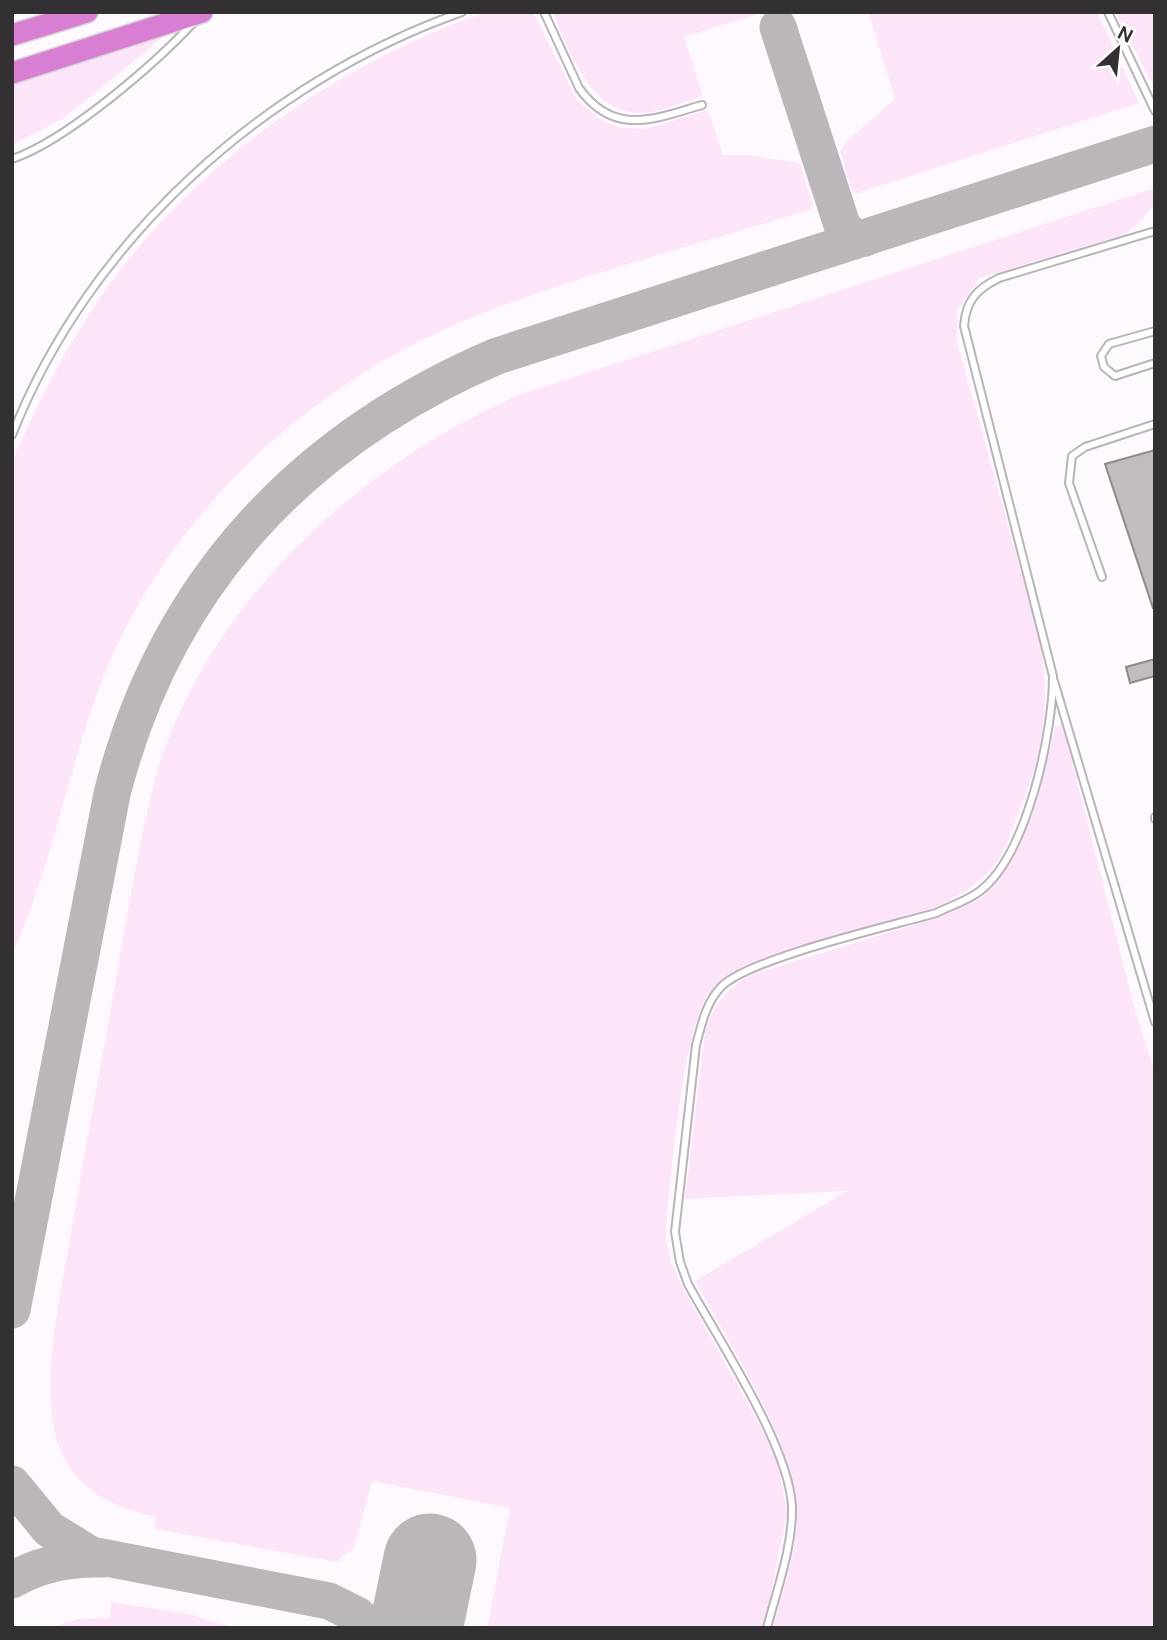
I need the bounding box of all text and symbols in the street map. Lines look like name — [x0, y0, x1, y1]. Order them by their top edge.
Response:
north arrow — [1083, 14, 1153, 84]
text: N — [1114, 20, 1137, 49]

